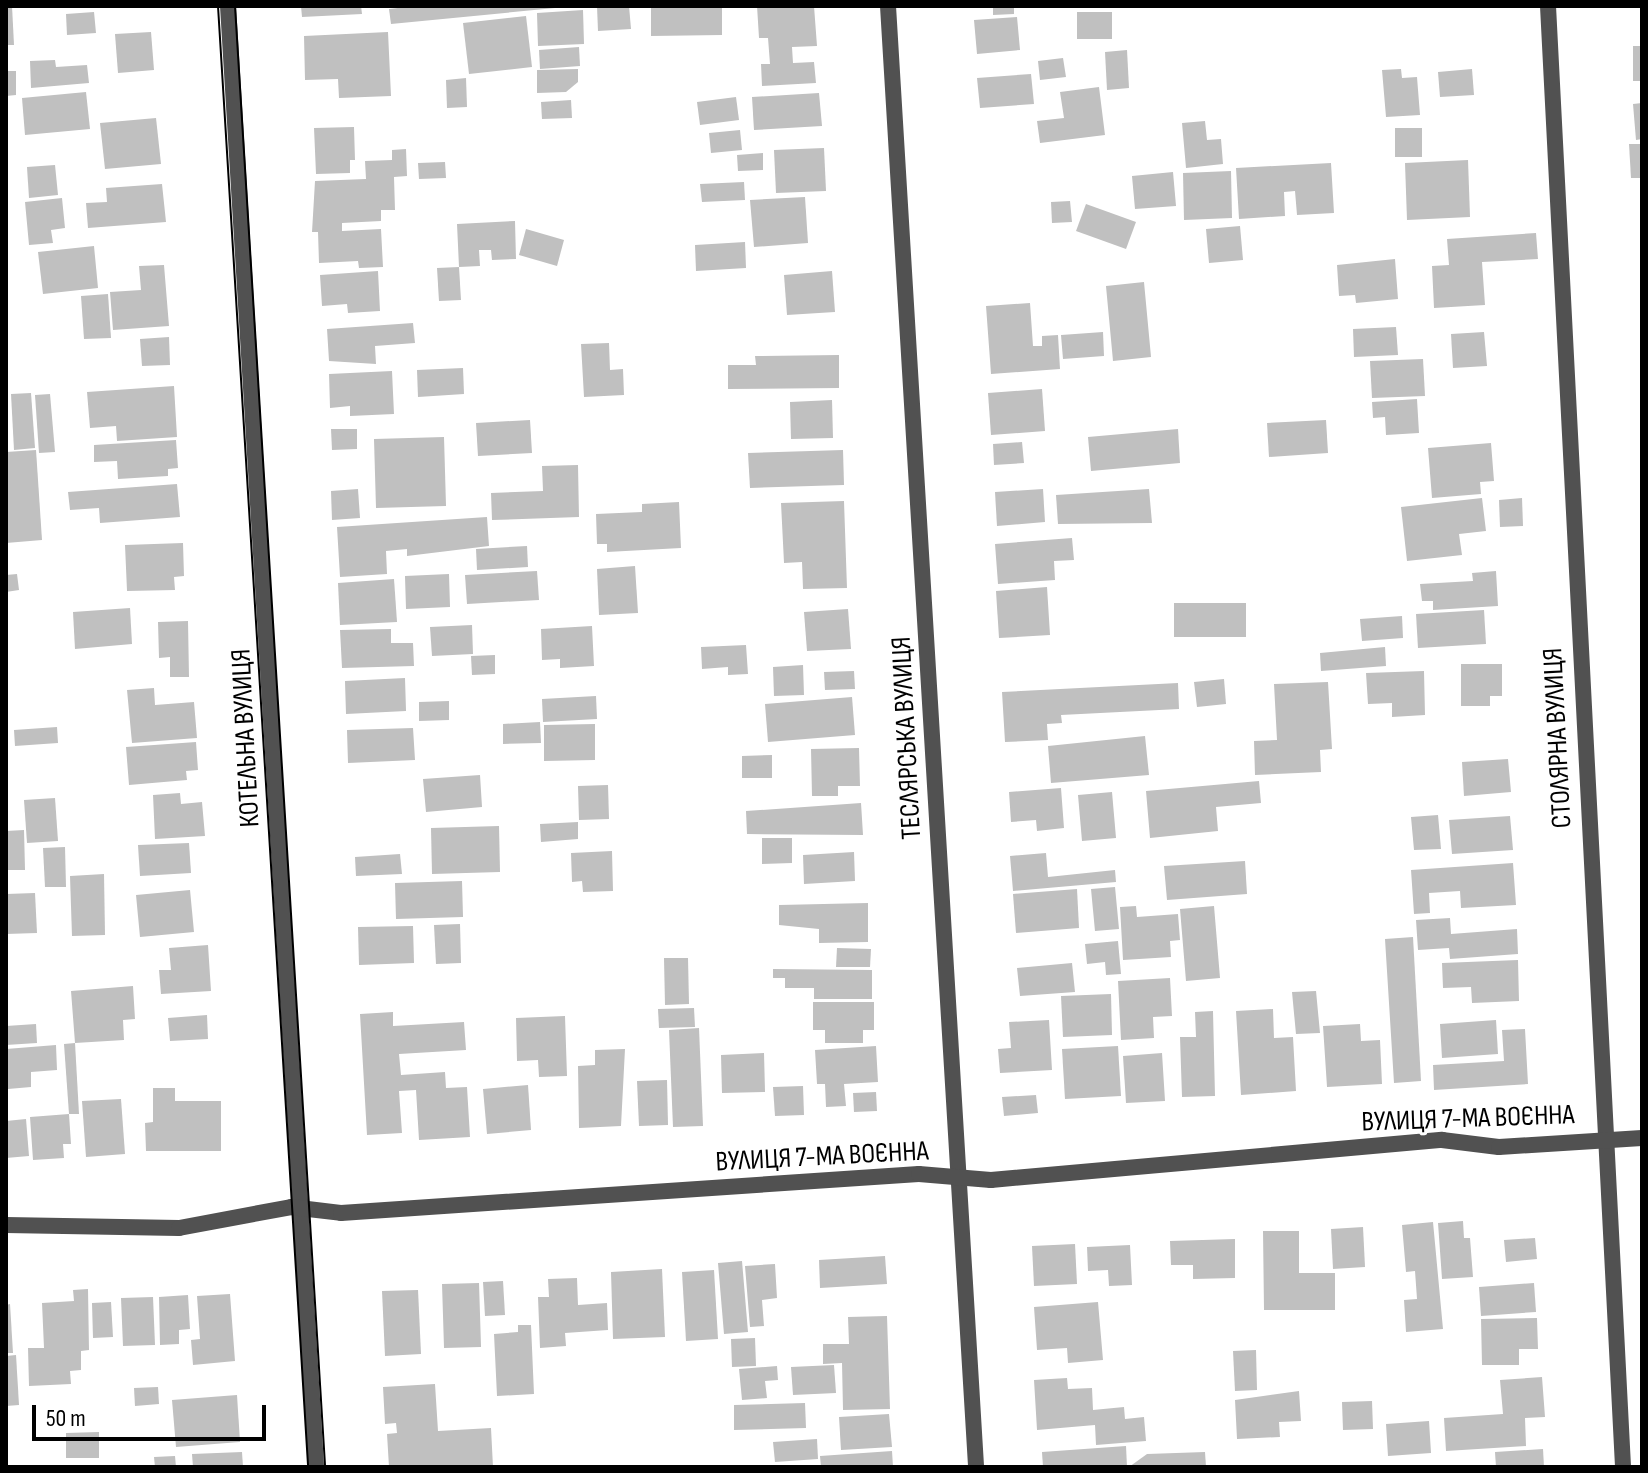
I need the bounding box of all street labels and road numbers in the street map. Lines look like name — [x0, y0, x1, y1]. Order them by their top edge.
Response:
street label: ТЕСЛЯРСЬКА ВУЛИЦЯ — [885, 636, 929, 840]
street label: СТОЛЯРНА ВУЛИЦЯ — [1536, 647, 1580, 829]
street label: КОТЕЛЬНА ВУЛИЦЯ — [225, 648, 267, 828]
street label: ВУЛИЦЯ 7-МА ВОЄННА — [1361, 1098, 1575, 1140]
street label: ВУЛИЦЯ 7-МА ВОЄННА — [715, 1135, 929, 1179]

